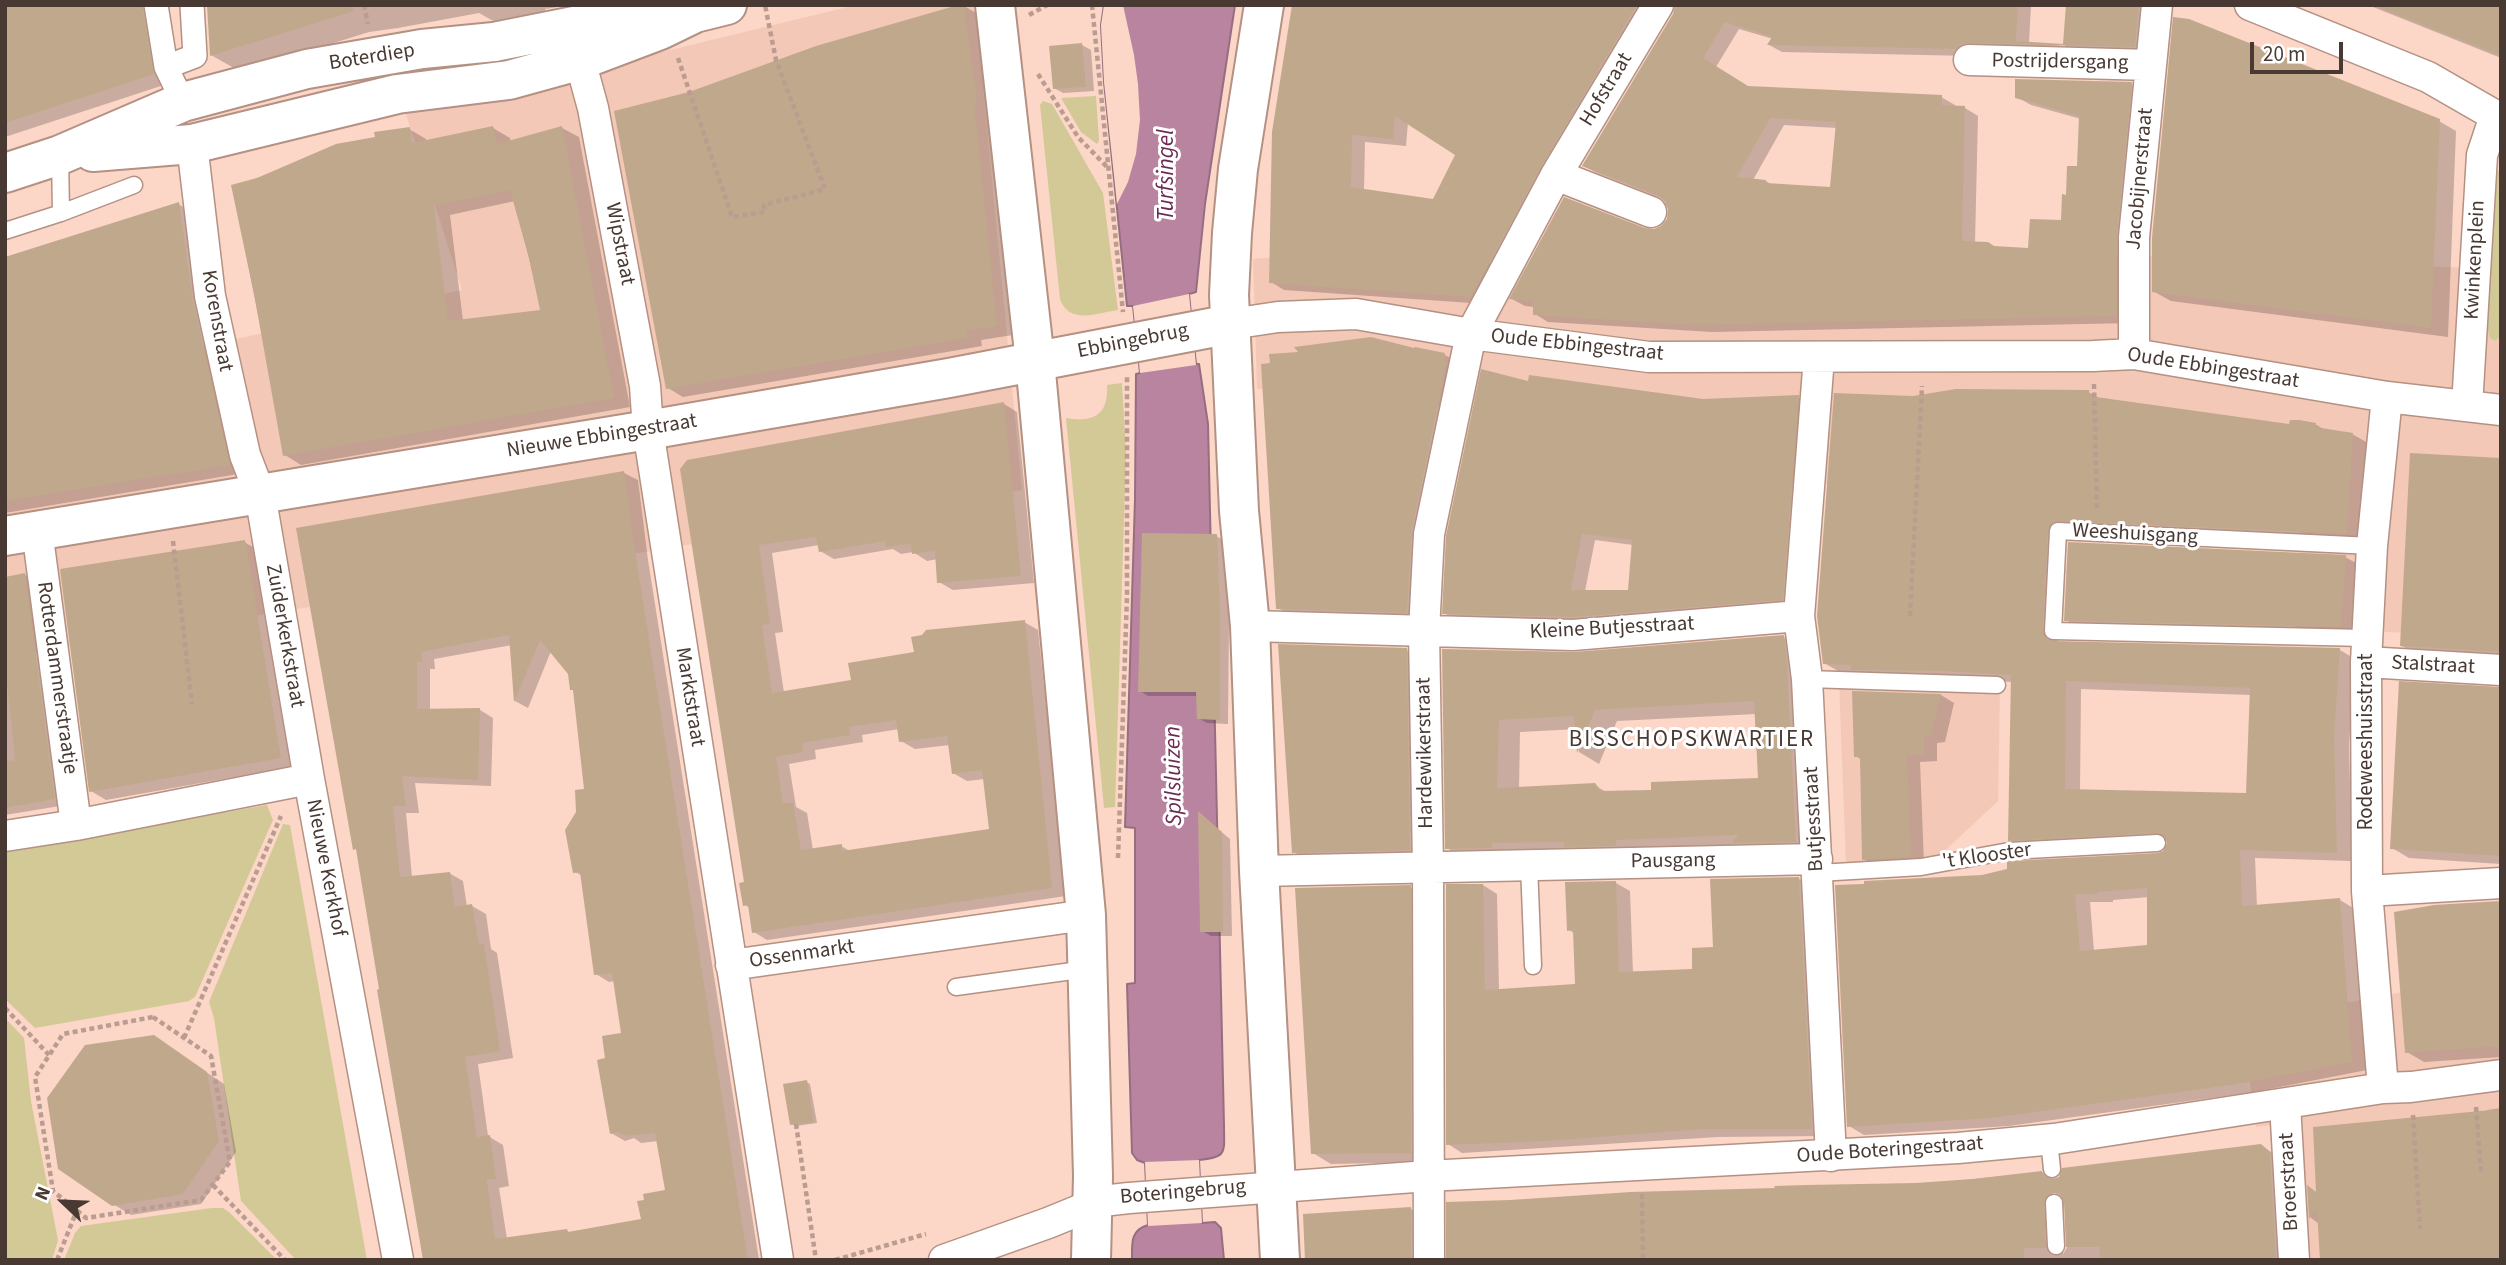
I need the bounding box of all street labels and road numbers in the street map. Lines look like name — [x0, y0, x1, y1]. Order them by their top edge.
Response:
street label: Boterdiep — [327, 39, 417, 77]
street label: Hofstraat — [1575, 49, 1639, 131]
street label: Postrijdersgang — [1991, 49, 2129, 77]
street label: Jacobijnerstraat — [2122, 107, 2160, 251]
street label: Kwinkenplein — [2460, 200, 2492, 320]
street label: Wipstraat — [599, 201, 639, 287]
street label: Korenstraat — [195, 268, 237, 374]
street label: Ebbingebrug — [1075, 319, 1191, 365]
street label: Oude Ebbingestraat — [1489, 324, 1665, 368]
street label: Oude Ebbingestraat — [2125, 343, 2301, 395]
street label: Nieuwe Ebbingestraat — [505, 410, 699, 464]
street label: Weeshuisgang — [2072, 519, 2198, 551]
street label: Zuiderkerkstraat — [259, 562, 309, 710]
street label: Rotterdammerstraatje — [30, 580, 82, 776]
street label: Kleine Butjesstraat — [1529, 612, 1695, 646]
street label: Marktstraat — [669, 646, 709, 748]
street label: Stalstraat — [2391, 651, 2475, 681]
street label: Rodeweeshuisstraat — [2354, 653, 2380, 831]
street label: Hardewikerstraat — [1412, 677, 1440, 829]
street label: Butjesstraat — [1800, 766, 1830, 872]
street label: Nieuwe Kerkhof — [299, 797, 351, 939]
street label: 't Klooster — [1941, 838, 2033, 876]
street label: Pausgang — [1630, 849, 1716, 875]
street label: Ossenmarkt — [748, 935, 856, 975]
street label: Oude Boteringestraat — [1796, 1132, 1984, 1170]
street label: Broerstraat — [2275, 1132, 2305, 1232]
street label: Boteringebrug — [1119, 1175, 1247, 1211]

